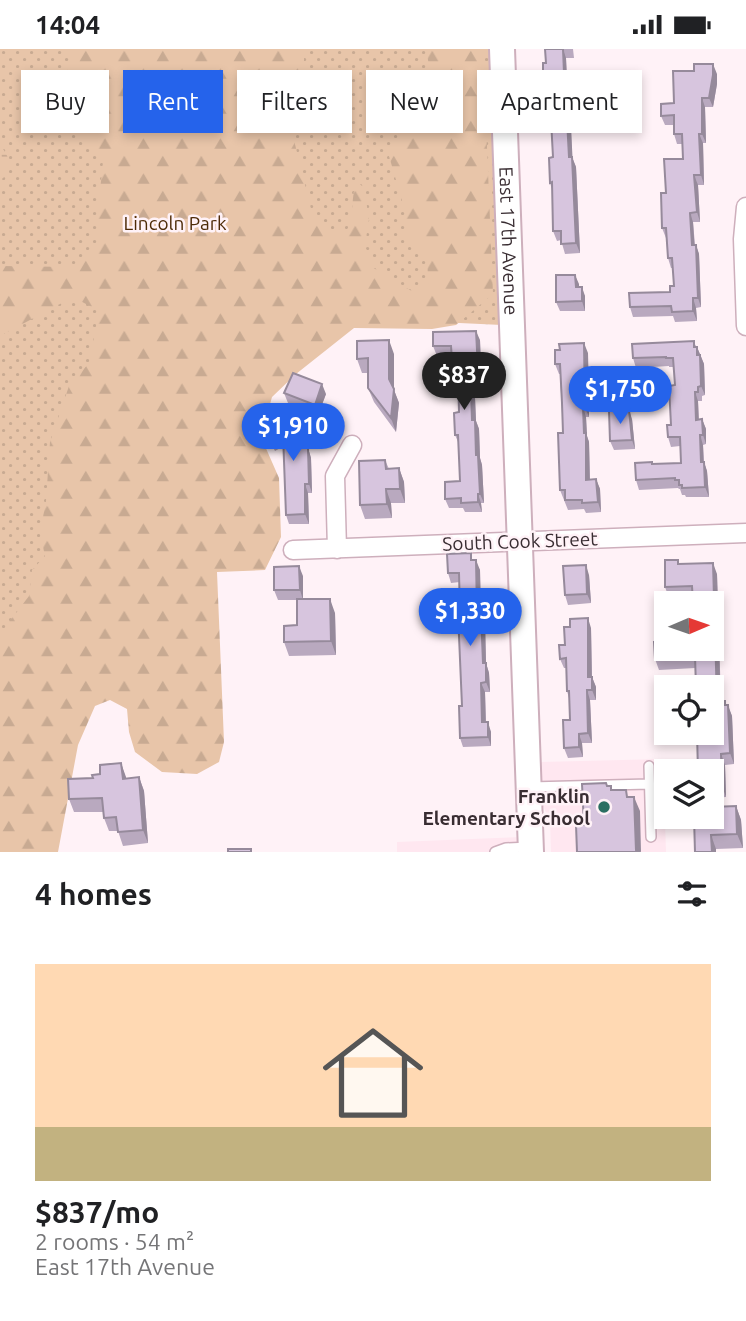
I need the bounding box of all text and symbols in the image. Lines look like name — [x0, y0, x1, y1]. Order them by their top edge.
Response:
text: 14:04 — [35, 10, 100, 39]
chip: Buy — [21, 70, 109, 133]
chip: Rent — [123, 70, 223, 133]
chip: Filters — [237, 70, 352, 133]
chip: New — [366, 70, 463, 133]
chip: Apartment — [477, 70, 642, 133]
street label: East 17th Avenue — [495, 166, 523, 316]
park label: Lincoln Park — [124, 212, 227, 234]
pin: $837 — [423, 353, 505, 412]
text: $837 — [438, 362, 490, 387]
pin: $1,750 — [563, 367, 677, 426]
text: $1,750 — [585, 376, 655, 401]
pin: $1,910 — [236, 403, 350, 463]
text: $1,910 — [258, 413, 328, 438]
street label: South Cook Street — [442, 527, 599, 555]
pin: $1,330 — [413, 589, 527, 648]
north arrow — [654, 591, 724, 661]
map controls — [654, 591, 724, 829]
text: $1,330 — [435, 598, 505, 623]
button: locate — [654, 675, 724, 745]
button: layers — [654, 759, 724, 829]
place label: Franklin Elementary School — [423, 785, 590, 829]
marker: Franklin Elementary School — [596, 799, 612, 815]
icon: filters — [673, 875, 711, 913]
text: 4 homes — [35, 877, 152, 911]
icon: home — [310, 1010, 436, 1136]
text: $837/mo — [35, 1195, 159, 1229]
text: 2 rooms · 54 m² — [35, 1229, 194, 1254]
text: East 17th Avenue — [35, 1254, 215, 1279]

